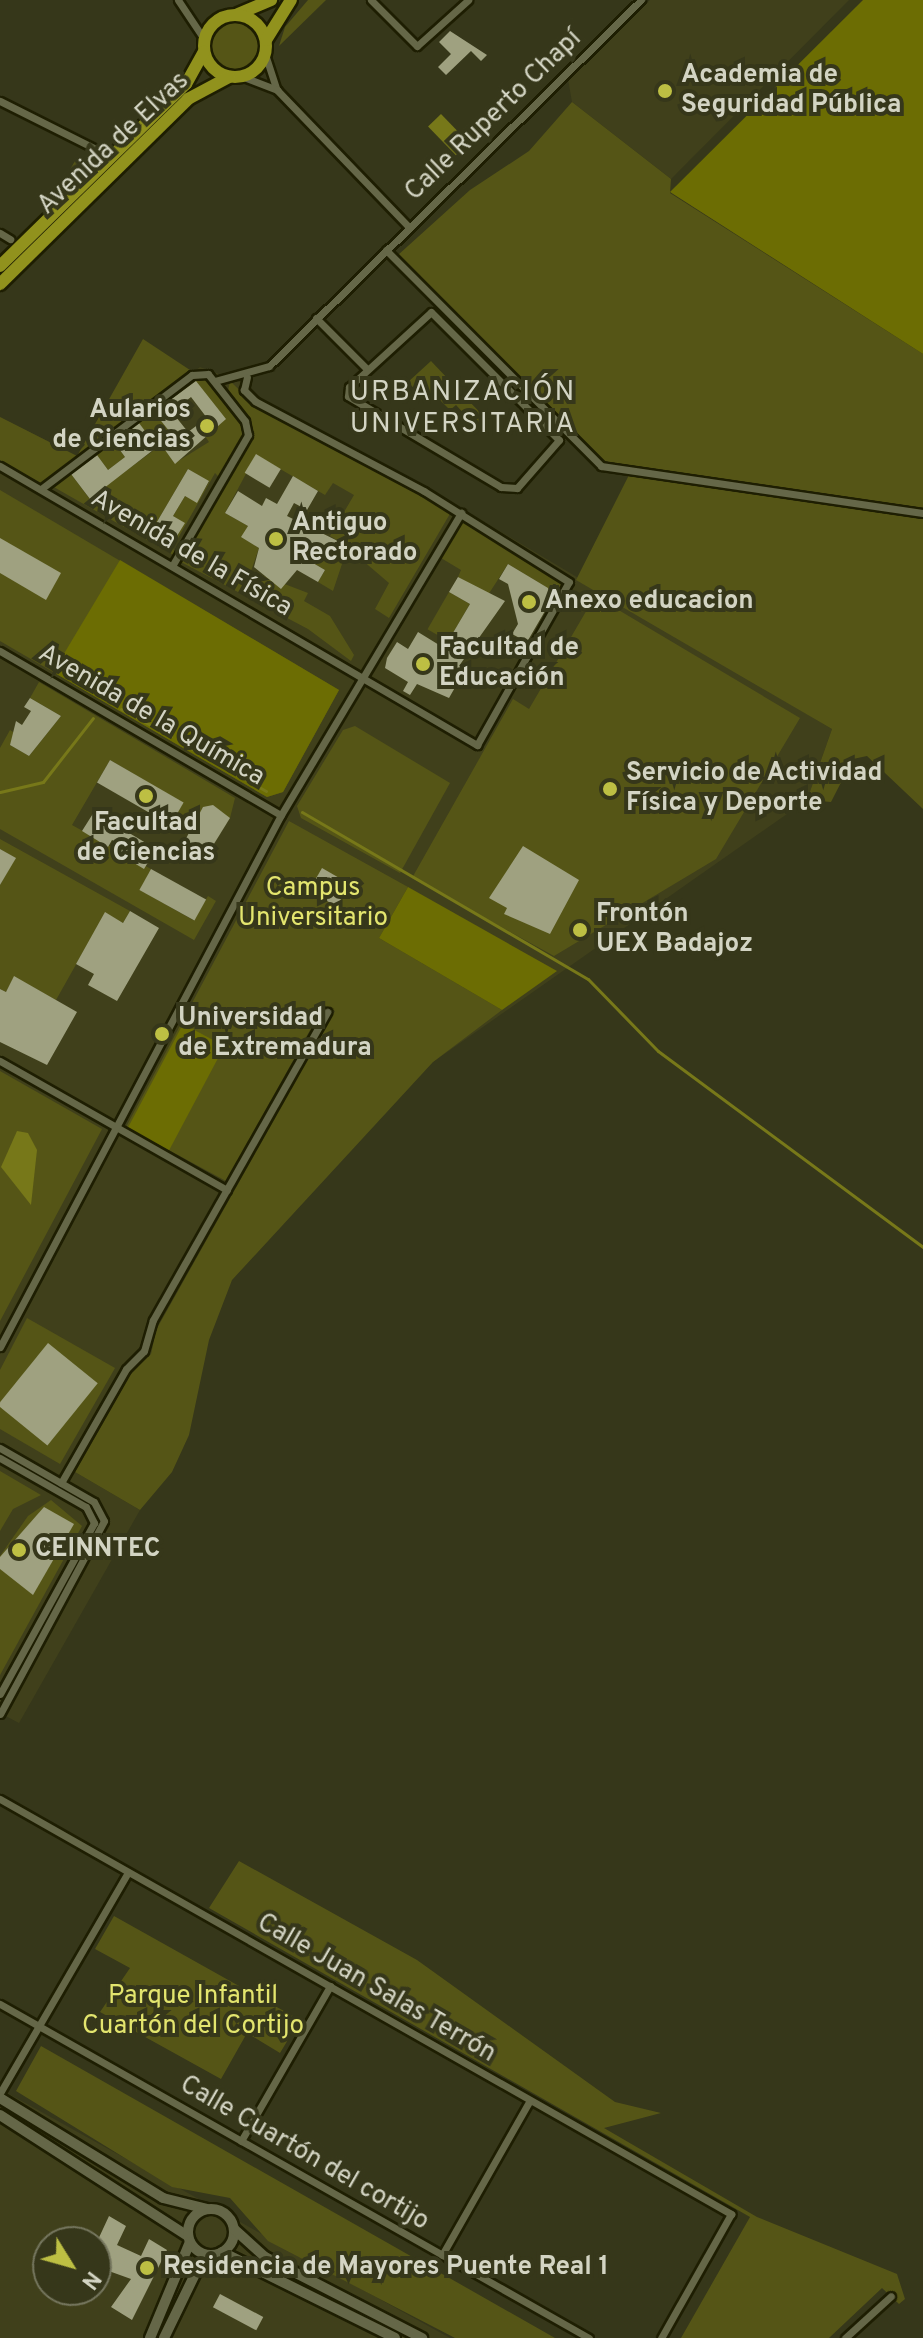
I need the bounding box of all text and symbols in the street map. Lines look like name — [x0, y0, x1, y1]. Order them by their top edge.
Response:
street label: Calle Ruperto Chapí — [399, 24, 589, 208]
place label: Academia de Seguridad Pública — [681, 60, 901, 122]
street label: Avenida de Elvas — [32, 66, 196, 222]
marker: Academia de Seguridad Pública — [656, 82, 674, 100]
district label: URBANIZACIÓN UNIVERSITARIA — [350, 376, 576, 442]
place label: Aularios de Ciencias — [52, 395, 191, 456]
marker: Aularios de Ciencias — [198, 417, 216, 435]
street label: Avenida de la Física — [85, 484, 297, 624]
place label: Antiguo Rectorado — [292, 508, 417, 570]
marker: Antiguo Rectorado — [267, 530, 285, 548]
place label: Anexo educacion — [545, 586, 754, 618]
marker: Anexo educacion — [520, 593, 538, 611]
place label: Facultad de Educación — [439, 633, 579, 694]
street label: Avenida de la Química — [32, 638, 270, 794]
marker: Facultad de Educación — [414, 655, 432, 673]
place label: Servicio de Actividad Física y Deporte — [626, 758, 883, 820]
marker: Servicio de Actividad Física y Deporte — [601, 780, 619, 798]
marker: Facultad de Ciencias — [137, 787, 155, 805]
place label: Facultad de Ciencias — [77, 808, 215, 870]
park label: Campus Universitario — [238, 873, 388, 934]
place label: Frontón UEX Badajoz — [596, 899, 753, 960]
marker: Frontón UEX Badajoz — [571, 921, 589, 939]
place label: Universidad de Extremadura — [178, 1003, 372, 1064]
marker: Universidad de Extremadura — [153, 1025, 171, 1043]
place label: CEINNTEC — [35, 1534, 160, 1566]
marker: CEINNTEC — [10, 1541, 28, 1559]
street label: Calle Juan Salas Terrón — [251, 1908, 501, 2070]
park label: Parque Infantil Cuartón del Cortijo — [82, 1981, 304, 2042]
street label: Calle Cuartón del cortijo — [174, 2070, 434, 2238]
north arrow — [32, 2226, 112, 2306]
place label: Residencia de Mayores Puente Real 1 — [163, 2252, 609, 2284]
marker: Residencia de Mayores Puente Real 1 — [138, 2259, 156, 2277]
text: N — [74, 2265, 106, 2294]

